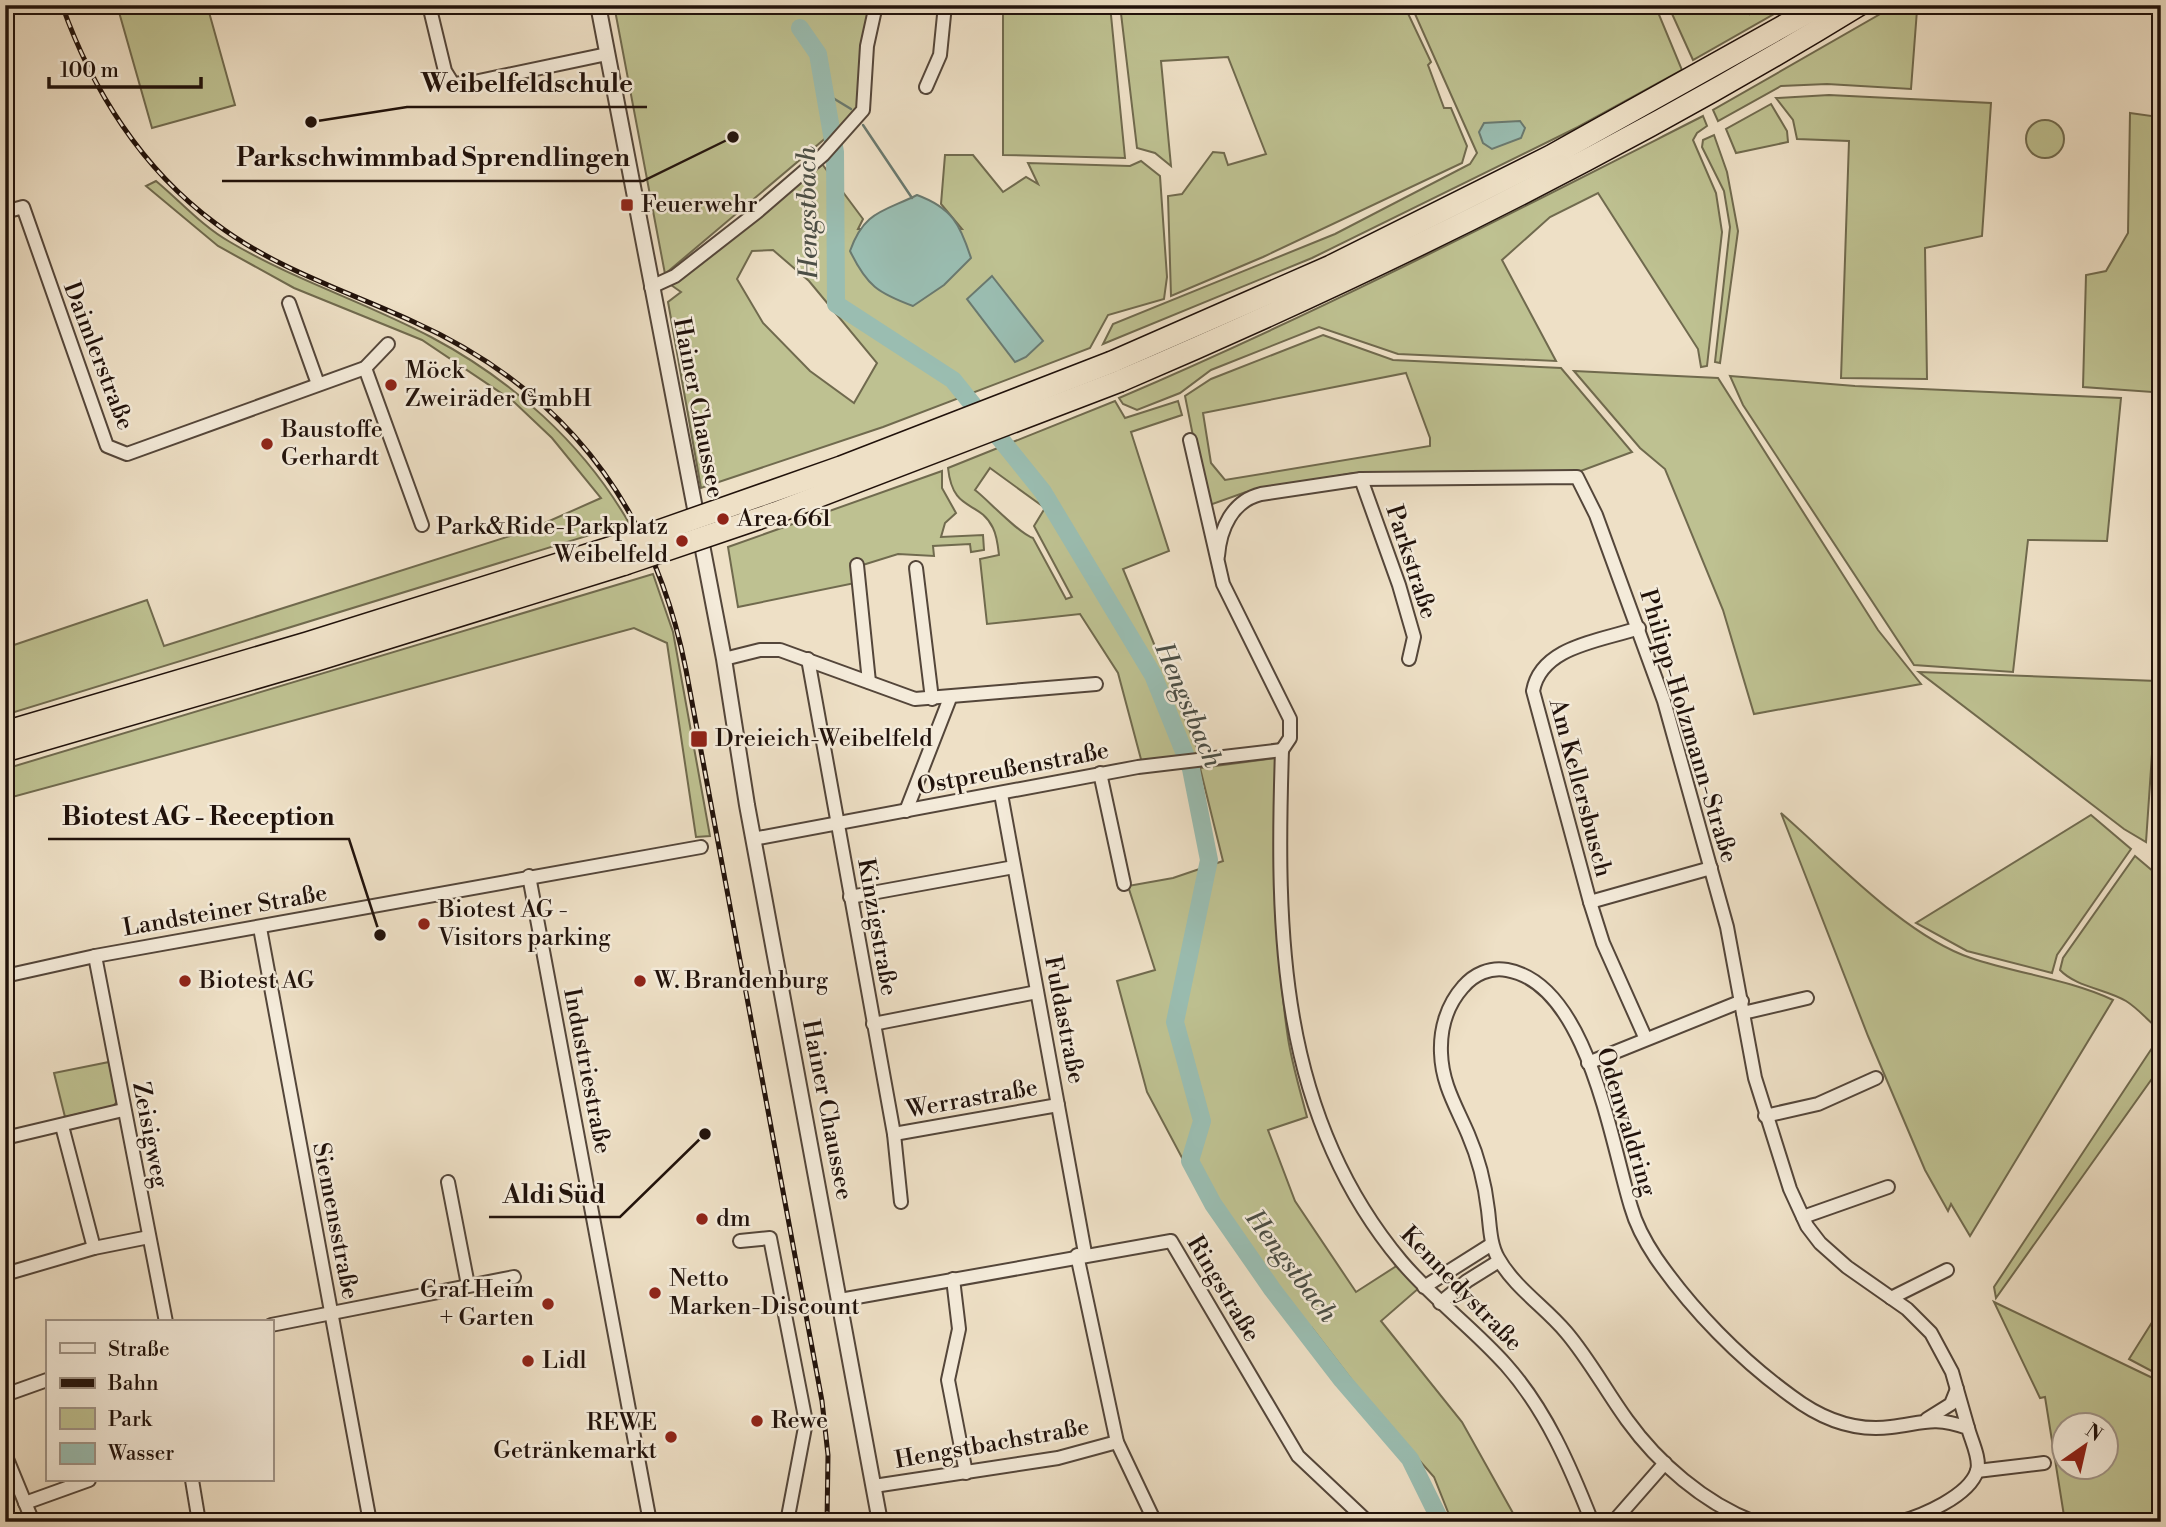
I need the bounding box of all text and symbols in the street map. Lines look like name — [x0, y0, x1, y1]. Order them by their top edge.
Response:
scale bar — [49, 46, 201, 90]
text: 100 m — [60, 58, 119, 84]
callout: Weibelfeldschule — [407, 60, 647, 107]
text: Weibelfeldschule — [420, 68, 633, 100]
callout: Parkschwimmbad Sprendlingen — [222, 134, 643, 181]
text: Parkschwimmbad Sprendlingen — [236, 142, 630, 174]
water label: Hengstbach — [791, 146, 825, 281]
place label: Feuerwehr — [641, 190, 758, 220]
marker: Feuerwehr — [619, 197, 635, 213]
street label: Daimlerstraße — [56, 278, 140, 434]
street label: Hainer Chaussee — [666, 315, 730, 501]
place label: Möck Zweiräder GmbH — [405, 356, 592, 414]
marker: Möck Zweiräder GmbH — [383, 377, 399, 393]
place label: Baustoffe Gerhardt — [280, 415, 383, 473]
marker: Baustoffe Gerhardt — [259, 436, 275, 452]
street label: Parkstraße — [1378, 501, 1444, 623]
place label: Area 661 — [736, 504, 832, 534]
marker: Area 661 — [715, 511, 731, 527]
place label: Park&Ride-Parkplatz Weibelfeld — [436, 512, 668, 570]
marker: Park&Ride-Parkplatz Weibelfeld — [674, 533, 690, 549]
street label: Philipp-Holzmann-Straße — [1632, 586, 1744, 866]
water label: Hengstbach — [1147, 637, 1229, 773]
street label: Am Kellersbusch — [1542, 695, 1618, 880]
place label: Dreieich-Weibelfeld — [715, 724, 933, 754]
marker: Dreieich-Weibelfeld — [689, 729, 709, 749]
street label: Ostpreußenstraße — [914, 736, 1112, 802]
callout: Biotest AG - Reception — [48, 792, 349, 839]
text: Biotest AG - Reception — [62, 801, 334, 833]
street label: Kinzigstraße — [850, 856, 904, 998]
street label: Landsteiner Straße — [120, 878, 330, 944]
place label: Biotest AG - Visitors parking — [437, 895, 611, 953]
marker: Biotest AG - Visitors parking — [416, 916, 432, 932]
street label: Fuldastraße — [1037, 954, 1091, 1086]
place label: Biotest AG — [198, 966, 315, 996]
place label: W. Brandenburg — [653, 966, 829, 996]
marker: Biotest AG — [177, 973, 193, 989]
marker: W. Brandenburg — [632, 973, 648, 989]
street label: Industriestraße — [556, 986, 618, 1156]
street label: Hainer Chaussee — [795, 1017, 859, 1203]
street label: Odenwaldring — [1589, 1044, 1663, 1200]
street label: Werrastraße — [903, 1073, 1040, 1125]
street label: Zeisigweg — [125, 1079, 175, 1191]
street label: Siemensstraße — [305, 1140, 365, 1302]
callout: Aldi Süd — [489, 1170, 620, 1217]
text: Aldi Süd — [501, 1179, 606, 1211]
water label: Hengstbach — [1238, 1203, 1344, 1329]
place label: dm — [716, 1204, 751, 1234]
marker: dm — [694, 1211, 710, 1227]
street label: Kennedystraße — [1394, 1220, 1528, 1358]
street label: Ringstraße — [1180, 1231, 1266, 1347]
place label: Netto Marken-Discount — [669, 1264, 860, 1322]
place label: Graf Heim + Garten — [420, 1275, 534, 1333]
marker: Netto Marken-Discount — [647, 1285, 663, 1301]
marker: Graf Heim + Garten — [540, 1296, 556, 1312]
legend — [46, 1320, 273, 1482]
text: Straße — [108, 1337, 170, 1363]
place label: Lidl — [542, 1346, 587, 1376]
marker: Lidl — [520, 1353, 536, 1369]
text: Bahn — [107, 1371, 159, 1397]
place label: Rewe — [771, 1406, 828, 1436]
text: Park — [108, 1407, 153, 1433]
place label: REWE Getränkemarkt — [493, 1408, 657, 1466]
street label: Hengstbachstraße — [892, 1412, 1092, 1476]
north arrow — [2050, 1412, 2120, 1482]
marker: Rewe — [749, 1413, 765, 1429]
text: N — [2081, 1419, 2107, 1447]
marker: REWE Getränkemarkt — [663, 1429, 679, 1445]
text: Wasser — [107, 1441, 174, 1467]

